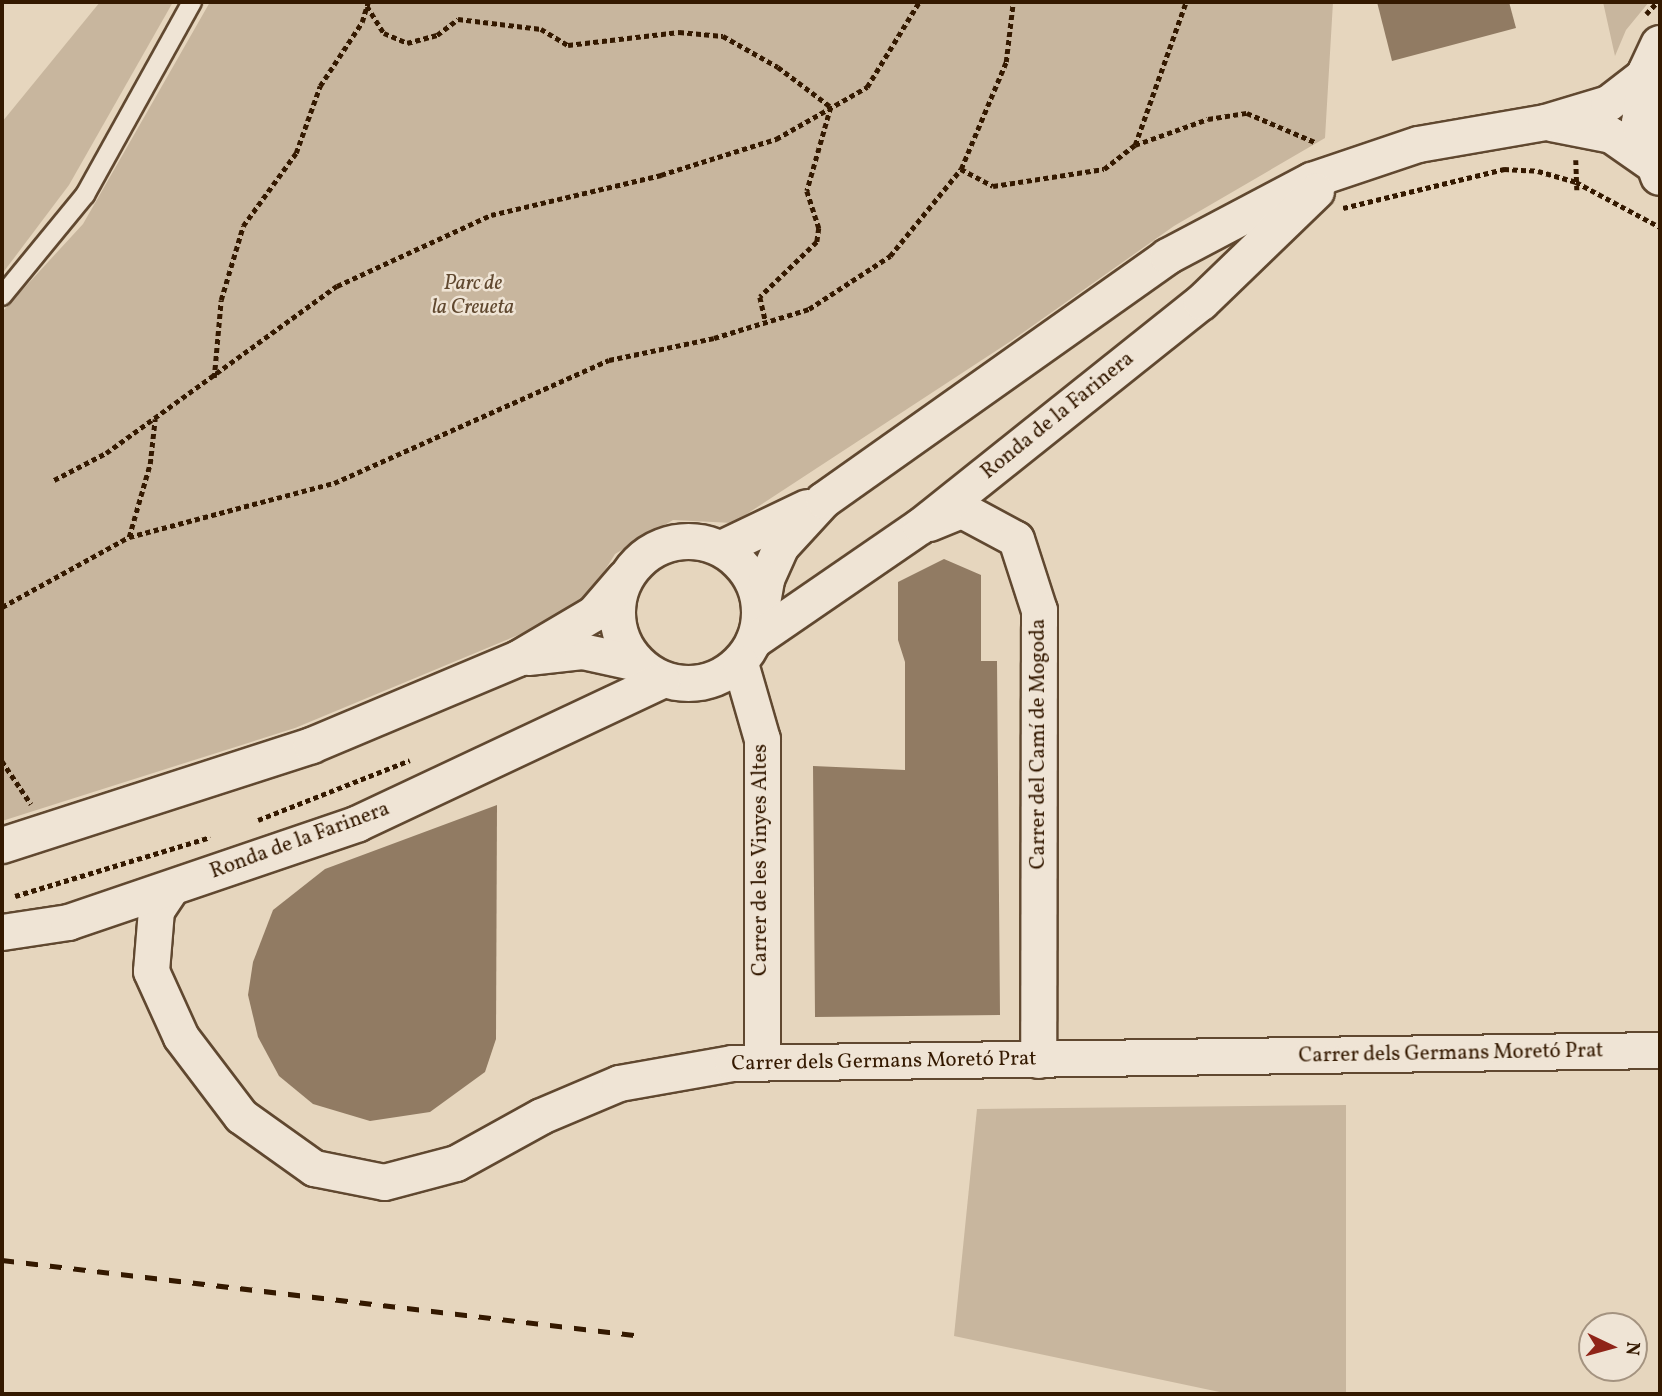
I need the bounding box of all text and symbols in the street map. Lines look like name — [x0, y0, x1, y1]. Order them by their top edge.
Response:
park label: Parc de la Creueta — [432, 271, 514, 321]
street label: Ronda de la Farinera — [977, 347, 1139, 485]
street label: Carrer del Camí de Mogoda — [1026, 619, 1052, 869]
street label: Carrer de les Vinyes Altes — [748, 744, 774, 976]
street label: Ronda de la Farinera — [207, 797, 393, 885]
street label: Carrer dels Germans Moretó Prat — [1298, 1039, 1604, 1069]
street label: Carrer dels Germans Moretó Prat — [731, 1047, 1037, 1077]
north arrow — [1578, 1312, 1648, 1382]
text: N — [1618, 1341, 1645, 1357]

